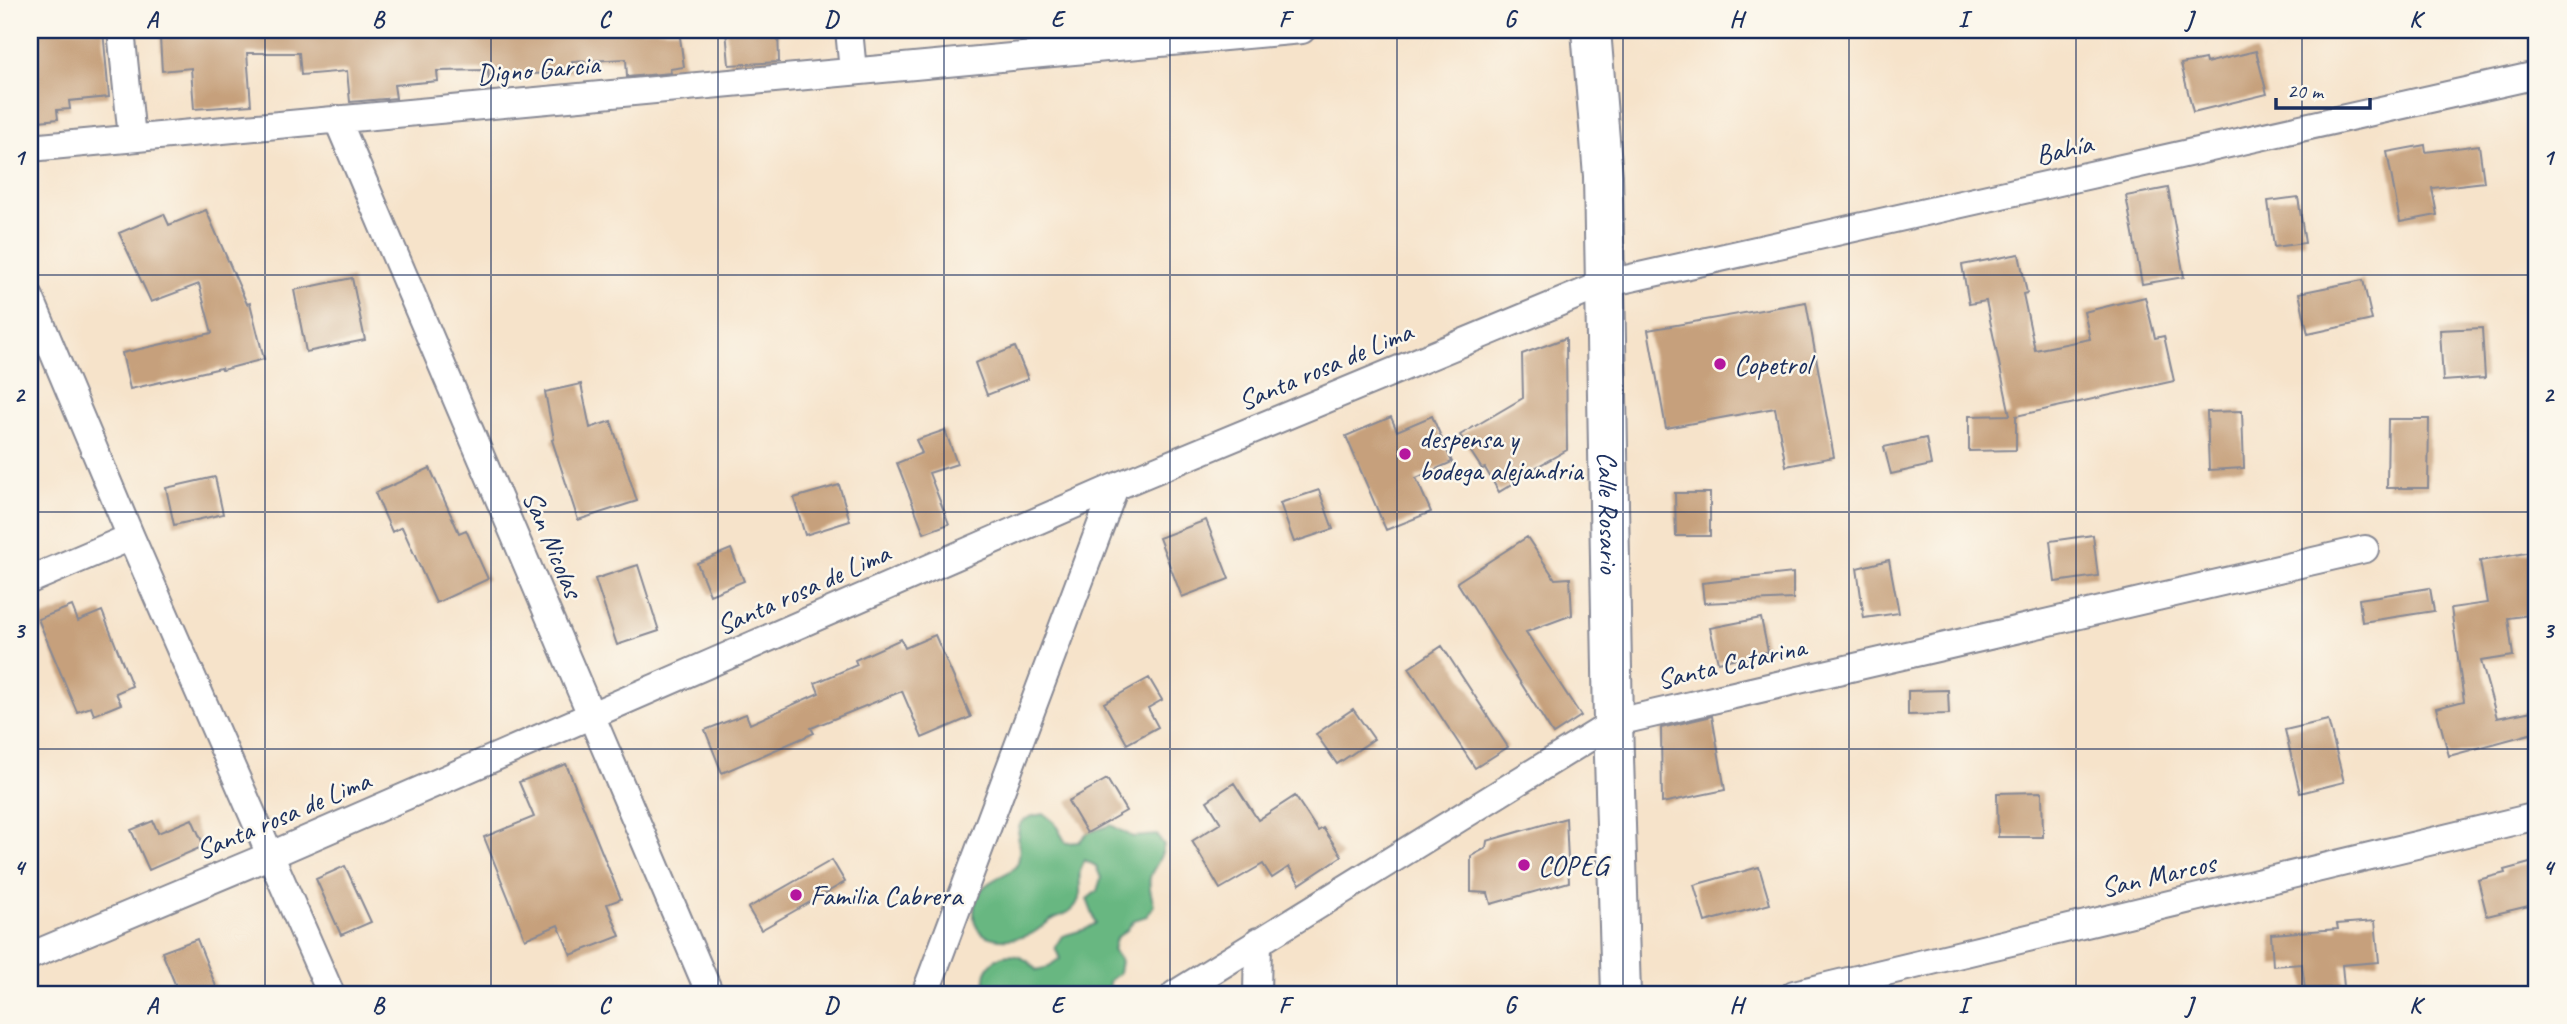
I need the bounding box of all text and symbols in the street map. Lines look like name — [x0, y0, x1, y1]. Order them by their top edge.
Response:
text: A — [146, 5, 160, 34]
text: B — [372, 5, 386, 34]
text: C — [599, 5, 613, 34]
text: D — [824, 5, 840, 34]
text: E — [1051, 5, 1067, 34]
text: F — [1279, 5, 1295, 34]
text: G — [1504, 5, 1519, 34]
text: H — [1729, 5, 1747, 34]
text: I — [1958, 5, 1973, 34]
text: J — [2183, 5, 2196, 34]
text: K — [2409, 5, 2425, 34]
street label: Digno Garcia — [475, 46, 603, 92]
scale bar — [2276, 66, 2371, 110]
text: 20 m — [2287, 78, 2325, 104]
street label: Bahía — [2032, 125, 2098, 172]
text: 1 — [14, 143, 27, 172]
text: 1 — [2543, 143, 2556, 172]
street label: Santa rosa de Lima — [1233, 313, 1419, 418]
place label: Copetrol — [1734, 347, 1816, 382]
marker: Copetrol — [1712, 356, 1728, 372]
text: 2 — [14, 380, 27, 409]
text: 2 — [2543, 380, 2556, 409]
place label: despensa y bodega alejandria — [1419, 421, 1585, 488]
marker: despensa y bodega alejandria — [1397, 446, 1413, 462]
street label: Calle Rosario — [1591, 451, 1628, 576]
street label: San Nicolas — [515, 485, 592, 605]
street label: Santa rosa de Lima — [711, 534, 897, 643]
text: 3 — [14, 616, 27, 645]
text: 3 — [2543, 616, 2556, 645]
street label: Santa Catarina — [1653, 628, 1811, 697]
street label: Santa rosa de Lima — [191, 762, 377, 867]
street label: San Marcos — [2097, 844, 2221, 905]
place label: COPEG — [1538, 848, 1611, 883]
text: 4 — [14, 853, 27, 882]
text: 4 — [2543, 853, 2556, 882]
marker: COPEG — [1516, 857, 1532, 873]
place label: Familia Cabrera — [810, 878, 964, 913]
marker: Familia Cabrera — [788, 887, 804, 903]
text: A — [146, 991, 160, 1020]
text: B — [372, 991, 386, 1020]
text: C — [599, 991, 613, 1020]
text: D — [824, 991, 840, 1020]
text: E — [1051, 991, 1067, 1020]
text: F — [1279, 991, 1295, 1020]
text: G — [1504, 991, 1519, 1020]
text: H — [1729, 991, 1747, 1020]
text: I — [1958, 991, 1973, 1020]
text: J — [2183, 991, 2196, 1020]
text: K — [2409, 991, 2425, 1020]

